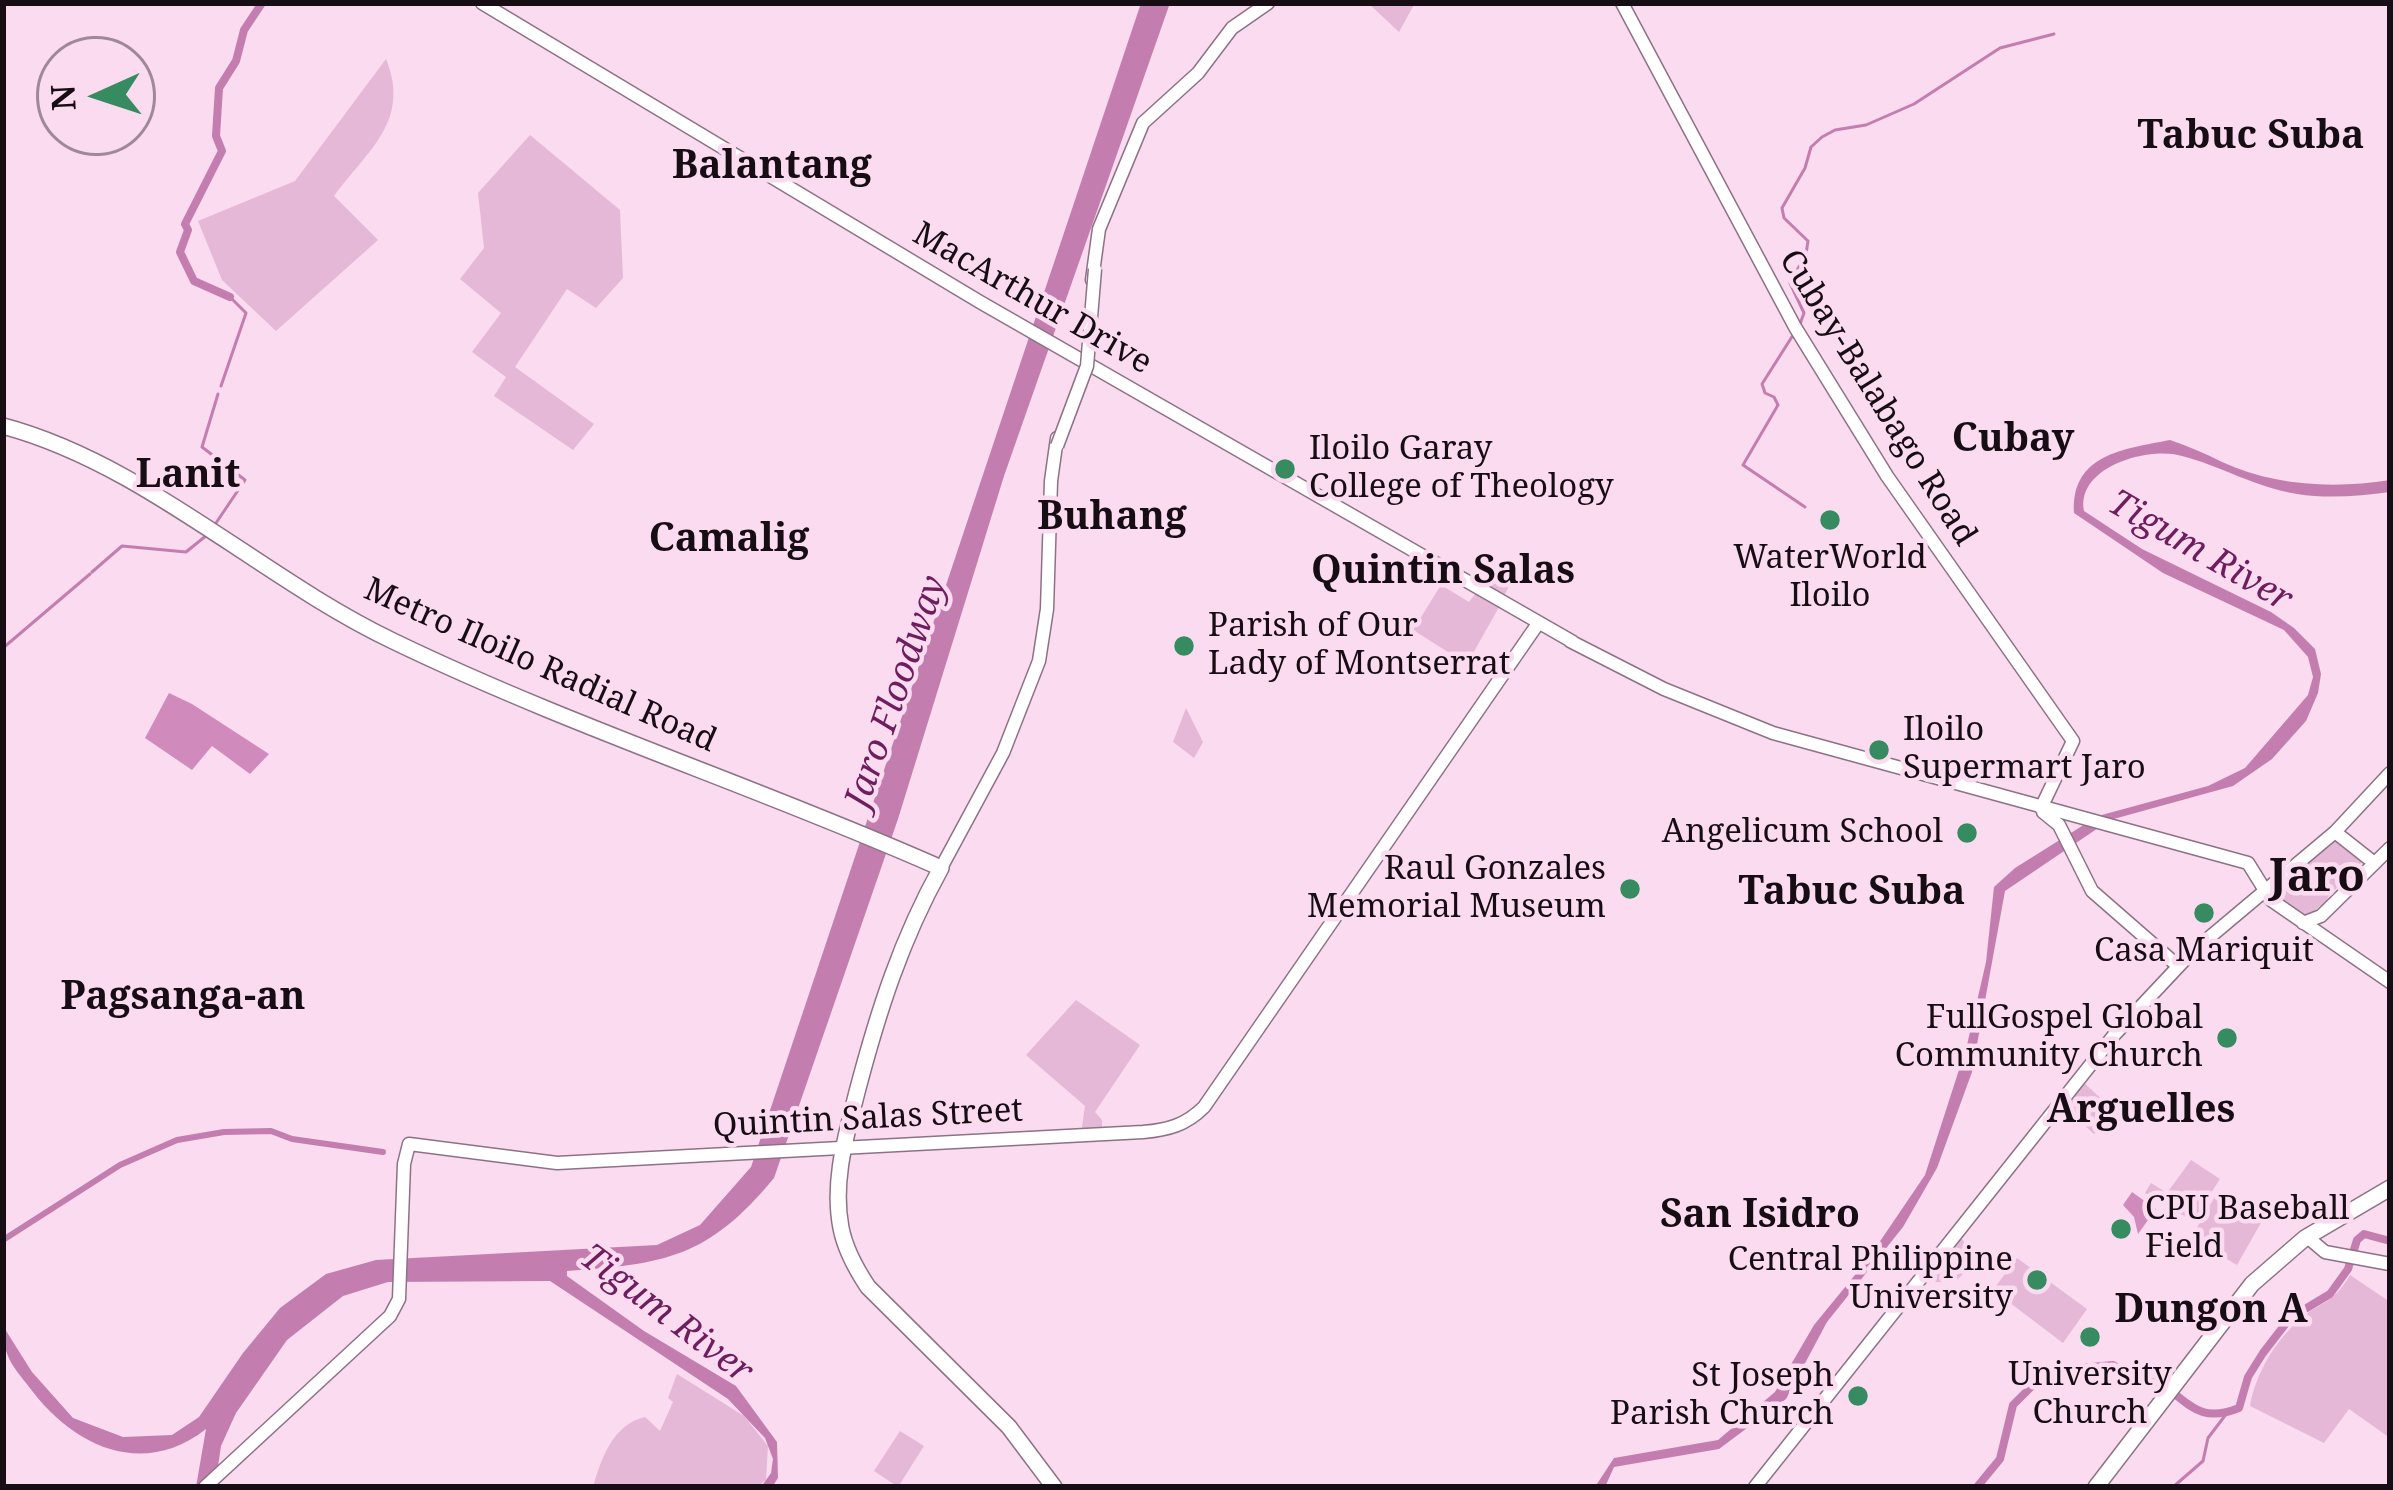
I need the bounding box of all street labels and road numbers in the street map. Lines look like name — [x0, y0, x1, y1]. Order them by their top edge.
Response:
street label: MacArthur Drive — [906, 215, 1158, 383]
street label: Cubay-Balabago Road — [1770, 243, 1984, 553]
street label: Metro Iloilo Radial Road — [358, 570, 722, 762]
street label: Quintin Salas Street — [712, 1091, 1024, 1147]

